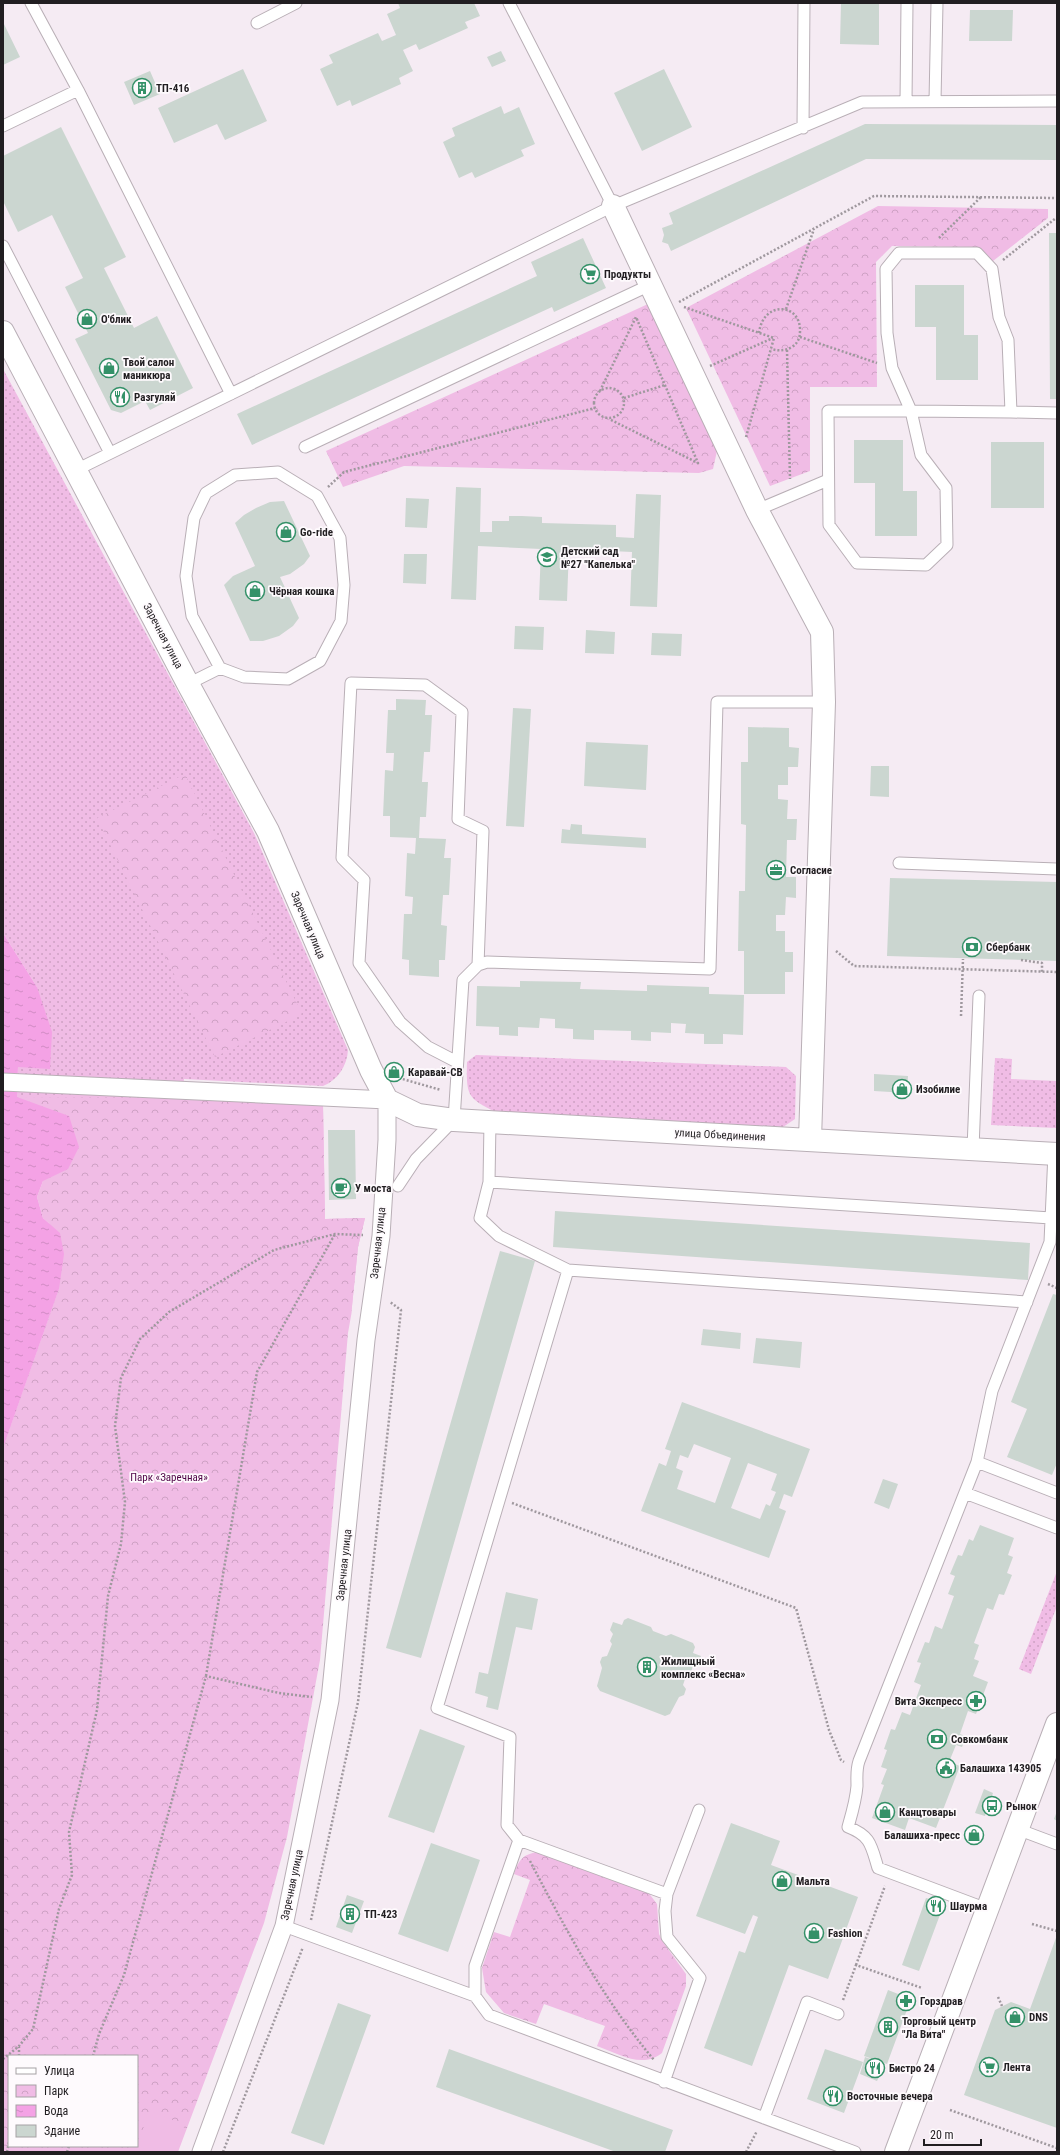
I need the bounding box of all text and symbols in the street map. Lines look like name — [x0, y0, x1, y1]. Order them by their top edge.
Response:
building icon: ТП-416 — [131, 77, 153, 99]
place label: ТП-416 — [156, 82, 190, 95]
supermarket icon: Продукты — [579, 263, 601, 285]
place label: Продукты — [604, 268, 651, 281]
shop icon: О'блик — [76, 308, 98, 330]
place label: О'блик — [101, 313, 132, 326]
place label: Твой салон маникюра — [123, 356, 174, 382]
shop icon: Твой салон маникюра — [98, 357, 120, 379]
restaurant icon: Разгуляй — [109, 386, 131, 408]
place label: Разгуляй — [134, 391, 176, 404]
shop icon: Go-ride — [275, 521, 297, 543]
place label: Go-ride — [300, 526, 333, 539]
place label: Детский сад №27 "Капелька" — [561, 545, 635, 571]
school or university icon: Детский сад №27 "Капелька" — [536, 546, 558, 568]
shop icon: Чёрная кошка — [244, 580, 266, 602]
place label: Чёрная кошка — [269, 585, 334, 598]
street label: Заречная улица — [140, 601, 186, 671]
office icon: Согласие — [765, 859, 787, 881]
place label: Согласие — [790, 864, 832, 877]
street label: Заречная улица — [288, 889, 328, 961]
bank icon: Сбербанк — [961, 936, 983, 958]
place label: Сбербанк — [986, 941, 1031, 954]
shop icon: Каравай-СВ — [383, 1061, 405, 1083]
place label: Каравай-СВ — [408, 1066, 463, 1079]
shop icon: Изобилие — [891, 1078, 913, 1100]
place label: Изобилие — [916, 1083, 960, 1096]
street label: улица Объединения — [674, 1126, 766, 1144]
cafe icon: У моста — [330, 1177, 352, 1199]
place label: У моста — [355, 1182, 392, 1195]
street label: Заречная улица — [368, 1206, 388, 1280]
park label: Парк «Заречная» — [130, 1471, 208, 1484]
street label: Заречная улица — [334, 1528, 354, 1602]
place label: Жилищный комплекс «Весна» — [661, 1655, 745, 1681]
building icon: Жилищный комплекс «Весна» — [636, 1656, 658, 1678]
pharmacy icon: Вита Экспресс — [965, 1690, 987, 1712]
place label: Вита Экспресс — [895, 1695, 962, 1708]
bank icon: Совкомбанк — [926, 1728, 948, 1750]
place label: Совкомбанк — [951, 1733, 1008, 1746]
public building icon: Балашиха 143905 — [935, 1757, 957, 1779]
place label: Балашиха 143905 — [960, 1762, 1042, 1775]
bus stop icon: Рынок — [981, 1795, 1003, 1817]
place label: Рынок — [1006, 1800, 1037, 1813]
shop icon: Канцтовары — [874, 1801, 896, 1823]
place label: Канцтовары — [899, 1806, 956, 1819]
shop icon: Балашиха-пресс — [963, 1824, 985, 1846]
place label: Балашиха-пресс — [884, 1829, 960, 1842]
street label: Заречная улица — [278, 1848, 306, 1922]
shop icon: Мальта — [771, 1870, 793, 1892]
place label: Мальта — [796, 1875, 830, 1888]
restaurant icon: Шаурма — [925, 1895, 947, 1917]
place label: Шаурма — [950, 1900, 987, 1913]
building icon: ТП-423 — [339, 1903, 361, 1925]
place label: ТП-423 — [364, 1908, 398, 1921]
shop icon: Fashion — [803, 1922, 825, 1944]
place label: Fashion — [828, 1927, 862, 1940]
pharmacy icon: Горздрав — [895, 1990, 917, 2012]
place label: Горздрав — [920, 1995, 963, 2008]
shop icon: DNS — [1004, 2006, 1026, 2028]
place label: DNS — [1029, 2011, 1048, 2024]
place label: Торговый центр "Ла Вита" — [902, 2015, 976, 2041]
building icon: Торговый центр "Ла Вита" — [877, 2016, 899, 2038]
legend — [8, 2055, 138, 2147]
supermarket icon: Лента — [978, 2056, 1000, 2078]
restaurant icon: Бистро 24 — [864, 2057, 886, 2079]
place label: Лента — [1003, 2061, 1031, 2074]
place label: Бистро 24 — [889, 2062, 935, 2075]
text: Улица — [44, 2064, 75, 2078]
text: Парк — [44, 2084, 69, 2098]
restaurant icon: Восточные вечера — [822, 2085, 844, 2107]
place label: Восточные вечера — [847, 2090, 933, 2103]
text: Вода — [44, 2104, 69, 2118]
scale bar — [924, 2121, 981, 2147]
text: Здание — [44, 2124, 81, 2138]
text: 20 m — [930, 2128, 954, 2142]

